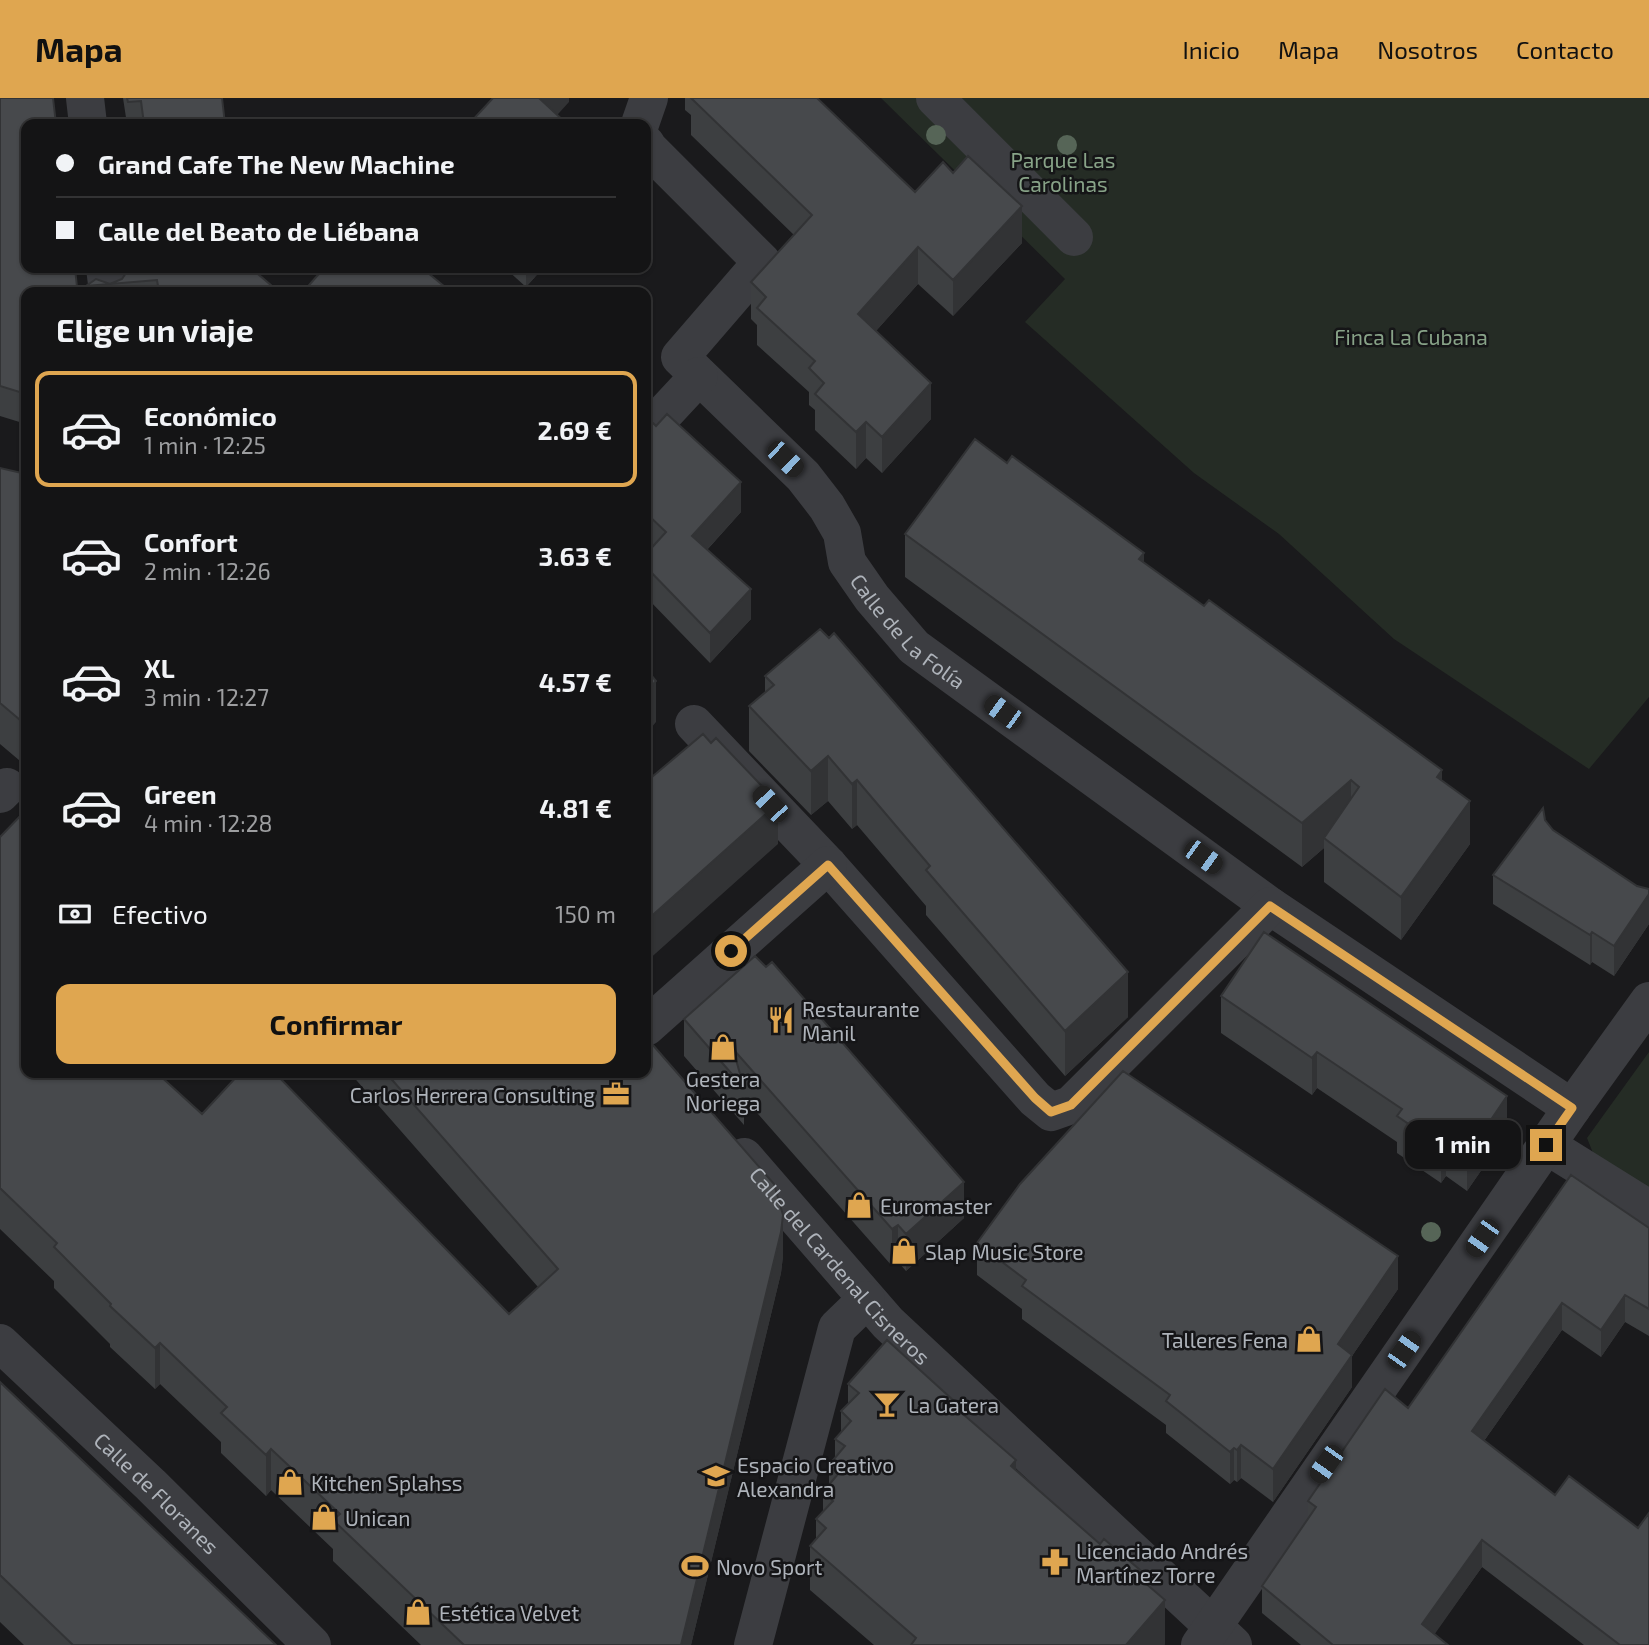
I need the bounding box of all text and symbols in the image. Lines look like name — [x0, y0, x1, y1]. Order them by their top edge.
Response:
text: Mapa — [35, 29, 123, 69]
text: Inicio — [1182, 35, 1240, 64]
text: Mapa — [1278, 35, 1339, 64]
text: Nosotros — [1377, 35, 1478, 64]
text: Contacto — [1516, 35, 1614, 64]
park label: Parque Las Carolinas — [1011, 147, 1115, 196]
text: Grand Cafe The New Machine — [98, 148, 455, 179]
text: Calle del Beato de Liébana — [98, 215, 419, 246]
text: Elige un viaje — [56, 310, 254, 348]
park label: Finca La Cubana — [1334, 324, 1488, 349]
icon: car — [60, 398, 123, 461]
text: Económico — [144, 400, 277, 431]
text: 2.69 € — [538, 414, 612, 445]
text: 1 min · 12:25 — [144, 431, 266, 459]
car — [763, 437, 808, 481]
icon: car — [60, 524, 123, 587]
text: Confort — [144, 526, 238, 557]
text: 3.63 € — [539, 540, 612, 571]
text: 2 min · 12:26 — [144, 557, 271, 585]
street label: Calle de La Folía — [846, 568, 971, 693]
icon: car — [60, 650, 123, 713]
text: XL — [144, 652, 175, 683]
text: 4.57 € — [539, 666, 612, 697]
text: 3 min · 12:27 — [144, 683, 269, 711]
car — [980, 691, 1027, 733]
icon: car — [60, 776, 123, 839]
text: Green — [144, 778, 217, 809]
car — [748, 781, 793, 827]
text: 4.81 € — [539, 792, 612, 823]
text: 4 min · 12:28 — [144, 809, 273, 837]
car — [1180, 836, 1227, 878]
icon: cash — [56, 895, 94, 933]
text: Efectivo — [112, 898, 208, 929]
text: 150 m — [555, 900, 616, 928]
route start — [715, 935, 747, 967]
button: Confirmar — [56, 984, 616, 1064]
place label: Restaurante Manil — [802, 996, 920, 1045]
restaurant icon: Restaurante Manil — [766, 1005, 796, 1035]
shop icon: Gestera Noriega — [708, 1032, 738, 1062]
place label: Gestera Noriega — [686, 1066, 760, 1115]
office icon: Carlos Herrera Consulting — [601, 1079, 631, 1109]
place label: Carlos Herrera Consulting — [350, 1082, 595, 1107]
callout: 1 min — [1406, 1121, 1522, 1170]
route end — [1530, 1129, 1562, 1161]
text: 1 min — [1435, 1130, 1491, 1158]
street label: Calle del Cardenal Cisneros — [745, 1161, 936, 1369]
shop icon: Euromaster — [844, 1190, 874, 1220]
place label: Euromaster — [880, 1193, 993, 1218]
car — [1462, 1215, 1503, 1261]
shop icon: Slap Music Store — [889, 1236, 919, 1266]
place label: Slap Music Store — [925, 1239, 1084, 1264]
shop icon: Talleres Fena — [1294, 1324, 1324, 1354]
place label: Talleres Fena — [1162, 1327, 1288, 1352]
car — [1384, 1327, 1425, 1373]
bar icon: La Gatera — [872, 1389, 902, 1419]
place label: La Gatera — [908, 1392, 999, 1417]
street label: Calle de Floranes — [90, 1427, 225, 1558]
car — [1306, 1441, 1347, 1487]
place label: Espacio Creativo Alexandra — [737, 1452, 894, 1501]
school or university icon: Espacio Creativo Alexandra — [701, 1461, 731, 1491]
shop icon: Kitchen Splahss — [275, 1467, 305, 1497]
place label: Kitchen Splahss — [311, 1470, 463, 1495]
shop icon: Unican — [309, 1502, 339, 1532]
place label: Unican — [345, 1505, 410, 1530]
place label: Licenciado Andrés Martínez Torre — [1076, 1538, 1248, 1587]
pharmacy icon: Licenciado Andrés Martínez Torre — [1040, 1547, 1070, 1577]
sports icon: Novo Sport — [680, 1551, 710, 1581]
place label: Novo Sport — [716, 1554, 823, 1579]
shop icon: Estética Velvet — [403, 1597, 433, 1627]
place label: Estética Velvet — [439, 1600, 579, 1625]

